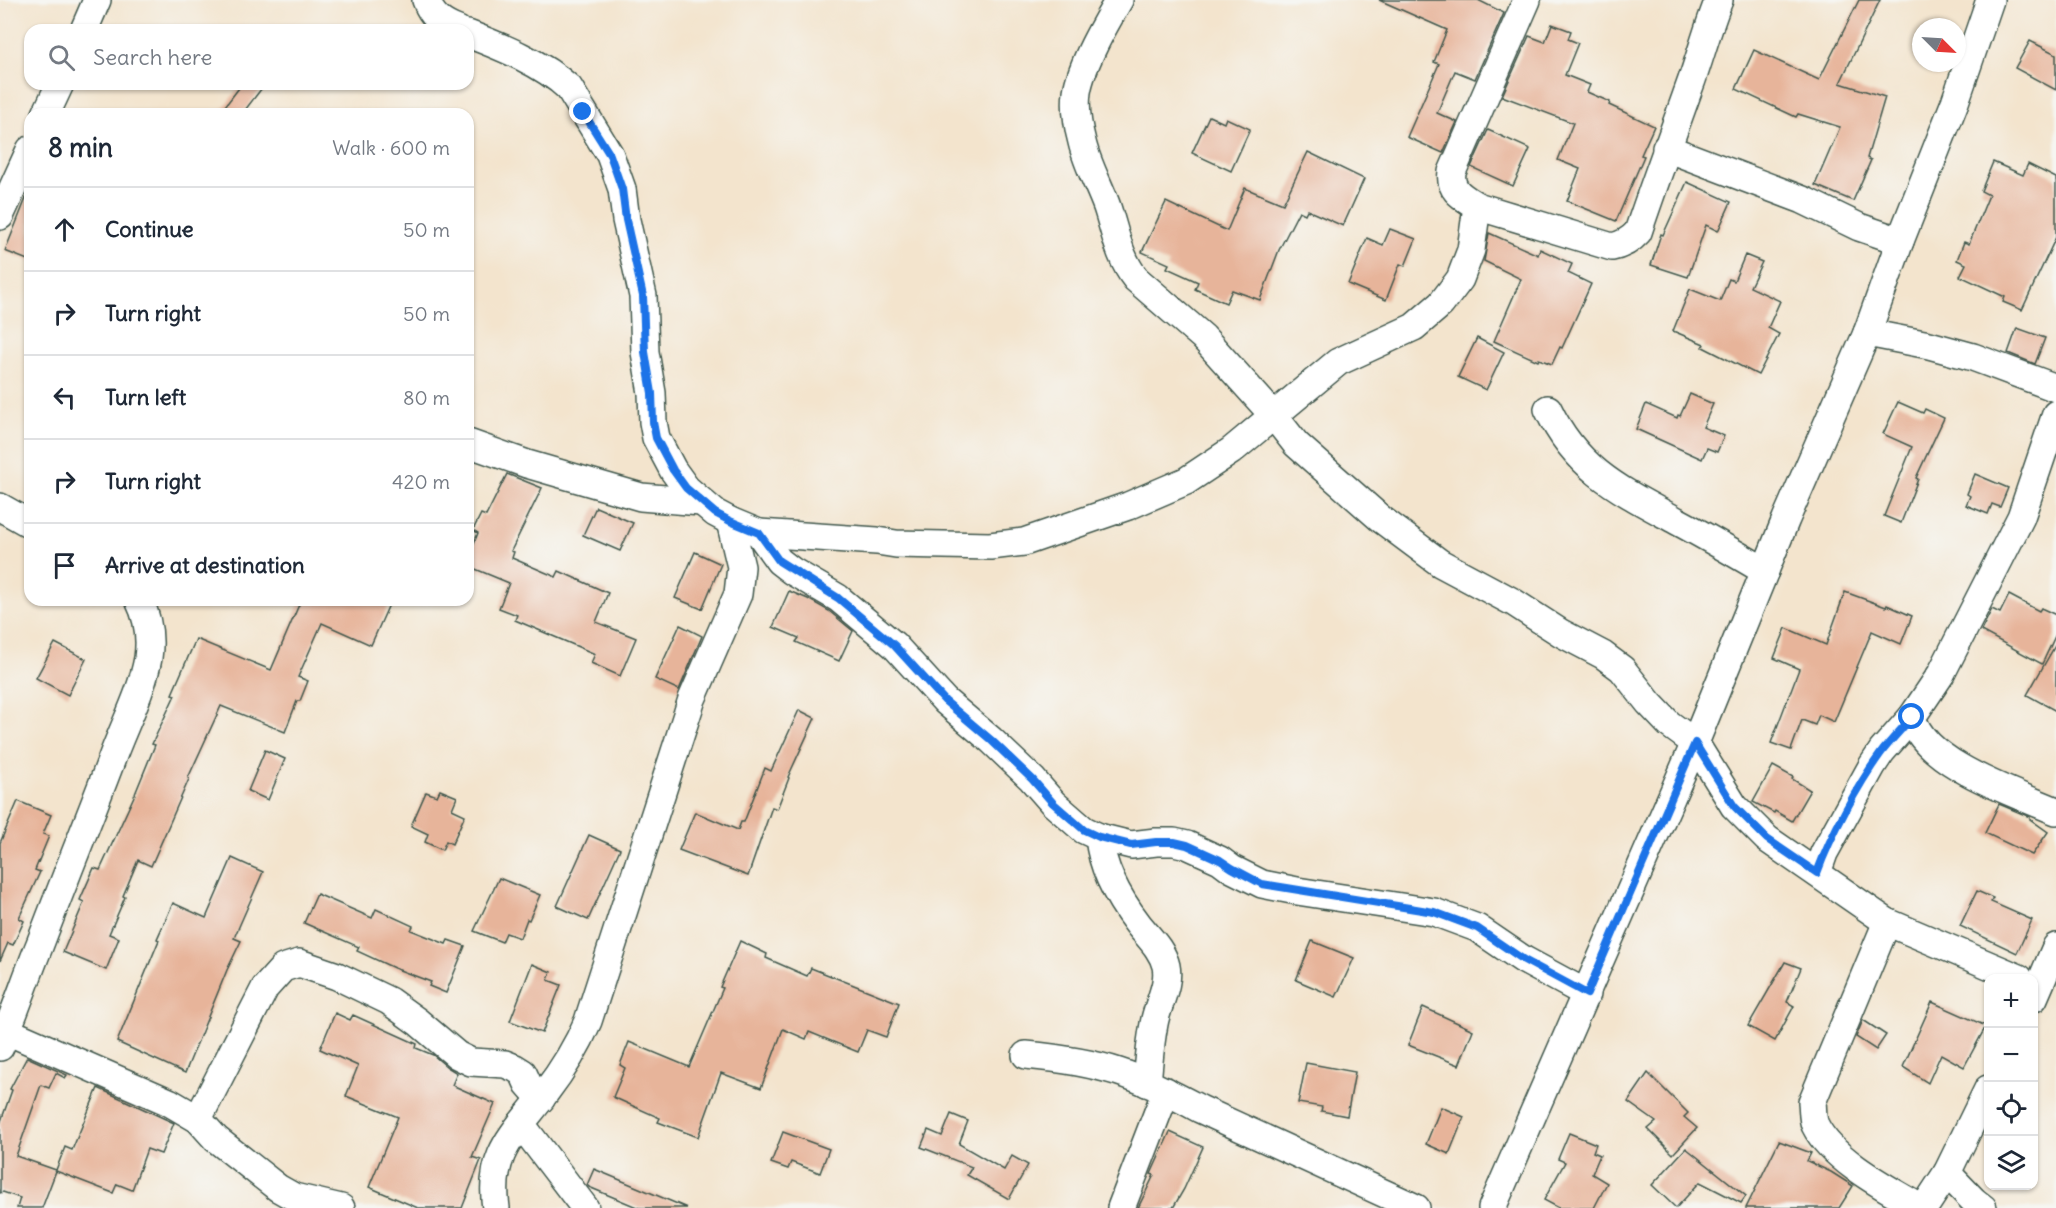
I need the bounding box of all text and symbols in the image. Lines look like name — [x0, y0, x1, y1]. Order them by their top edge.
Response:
north arrow — [1912, 18, 1966, 72]
search box — [24, 24, 474, 90]
icon: search — [45, 41, 78, 74]
text: Search here — [93, 43, 212, 71]
route end — [569, 98, 595, 124]
text: 8 min — [48, 131, 113, 164]
text: Walk · 600 m — [332, 135, 450, 160]
icon: ahead — [48, 213, 81, 246]
text: Continue — [105, 215, 194, 243]
text: 50 m — [403, 217, 450, 242]
icon: right — [48, 297, 81, 330]
text: Turn right — [105, 299, 201, 327]
text: 50 m — [403, 301, 450, 326]
icon: left — [48, 381, 81, 414]
text: Turn left — [105, 383, 186, 411]
text: 80 m — [403, 385, 450, 410]
icon: right — [48, 465, 81, 498]
text: Turn right — [105, 467, 201, 495]
text: 420 m — [392, 469, 450, 494]
icon: arrive — [48, 549, 81, 582]
text: Arrive at destination — [105, 551, 305, 579]
route start — [1898, 703, 1924, 729]
map controls — [1984, 974, 2038, 1190]
button: + — [1984, 974, 2038, 1028]
button: − — [1984, 1028, 2038, 1082]
button: locate — [1984, 1082, 2038, 1136]
button: layers — [1984, 1136, 2038, 1190]

